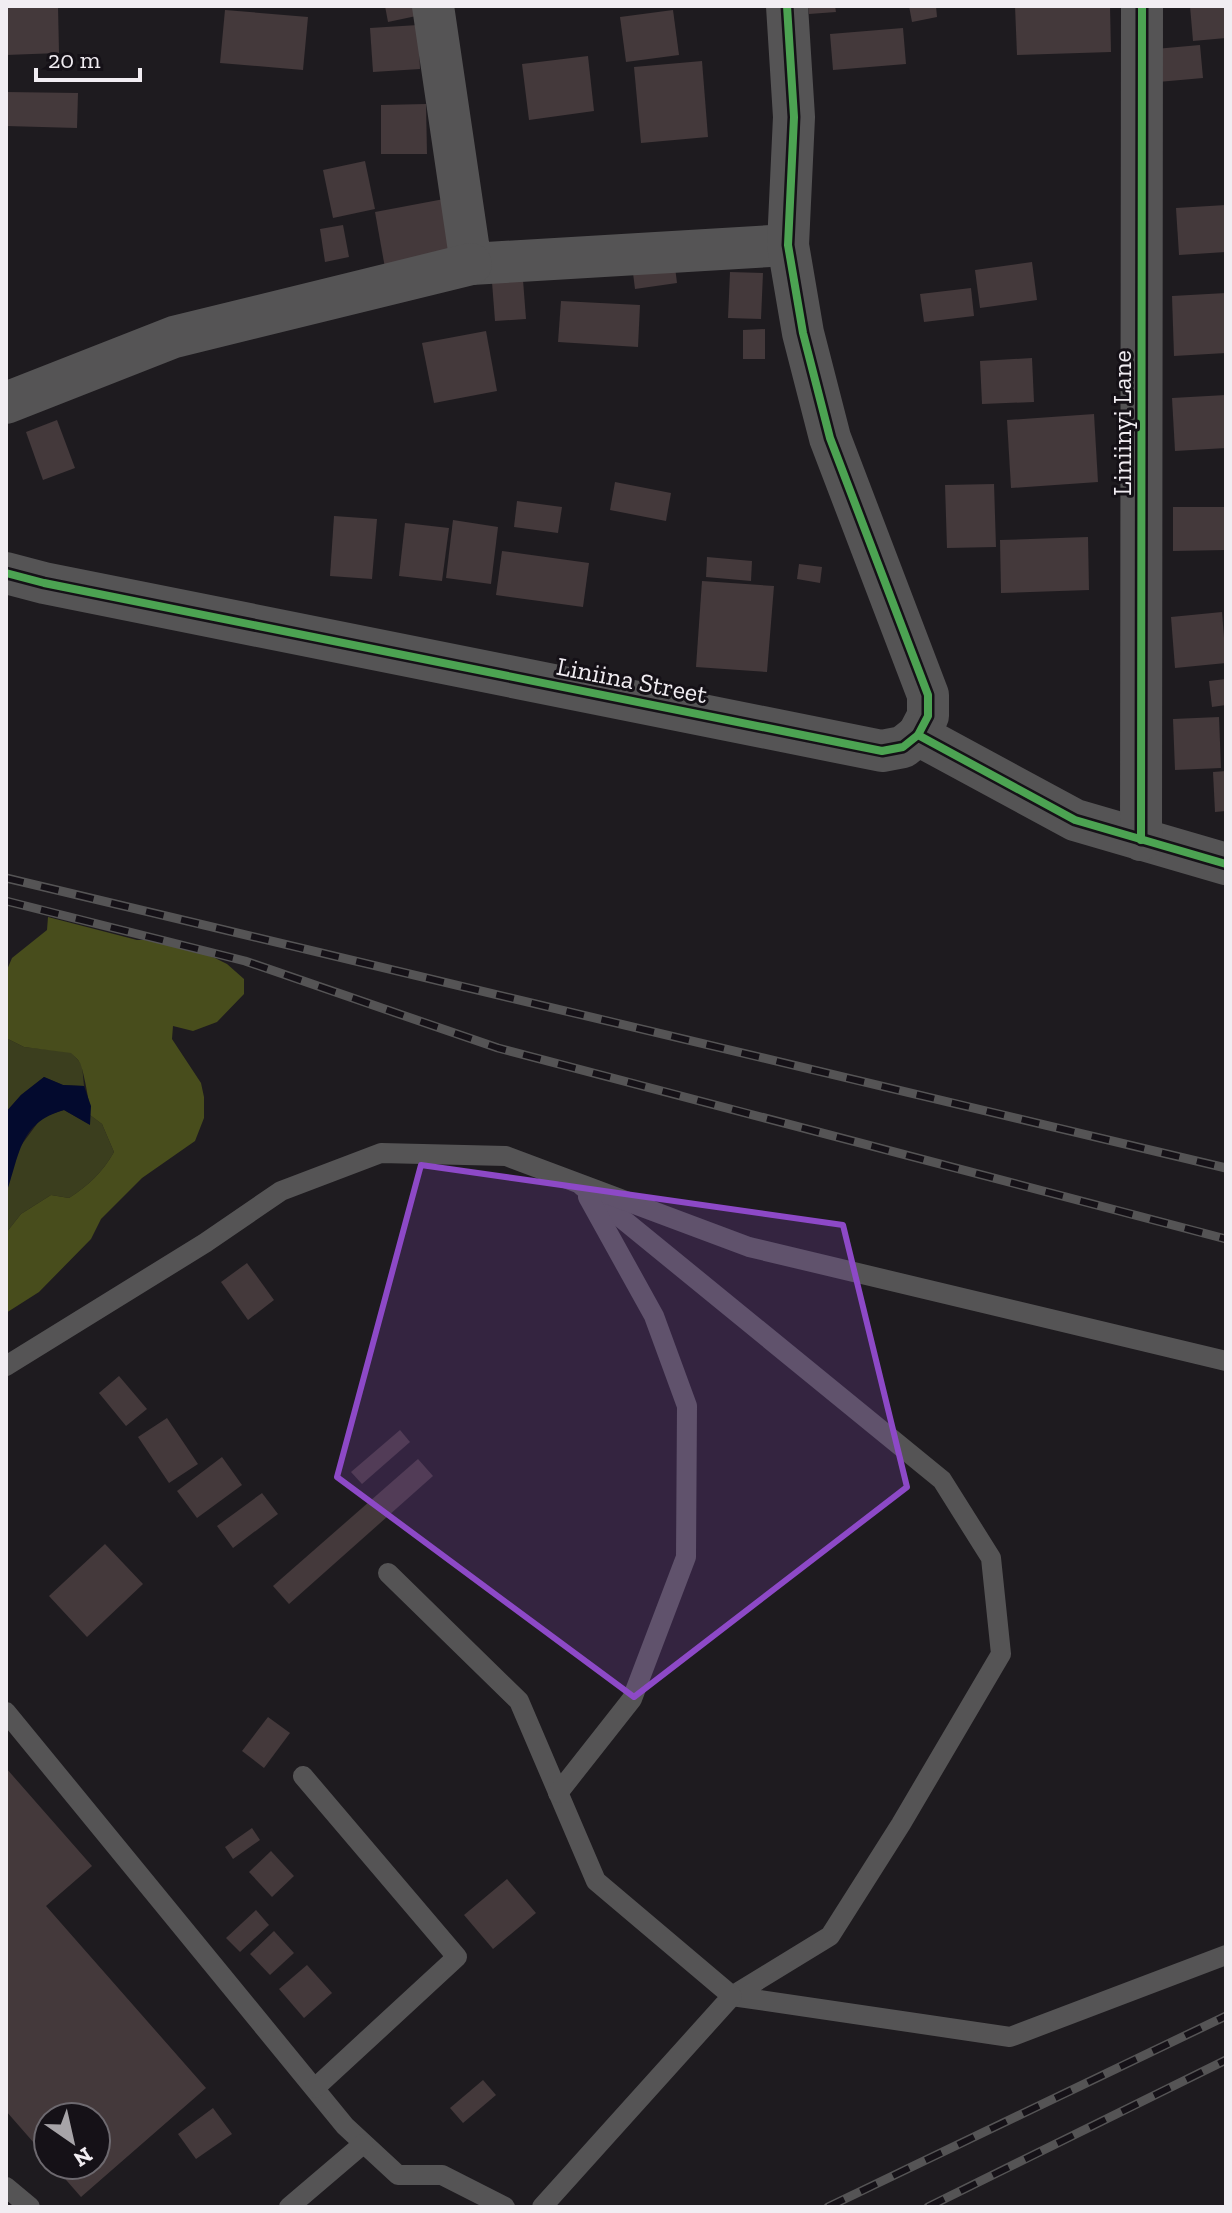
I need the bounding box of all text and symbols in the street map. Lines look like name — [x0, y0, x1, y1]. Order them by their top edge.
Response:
scale bar — [36, 32, 140, 82]
text: 20 m — [48, 45, 101, 74]
street label: Liniinyi Lane — [1106, 350, 1138, 496]
street label: Liniina Street — [554, 650, 710, 710]
north arrow — [32, 2101, 112, 2181]
text: N — [68, 2141, 97, 2173]

